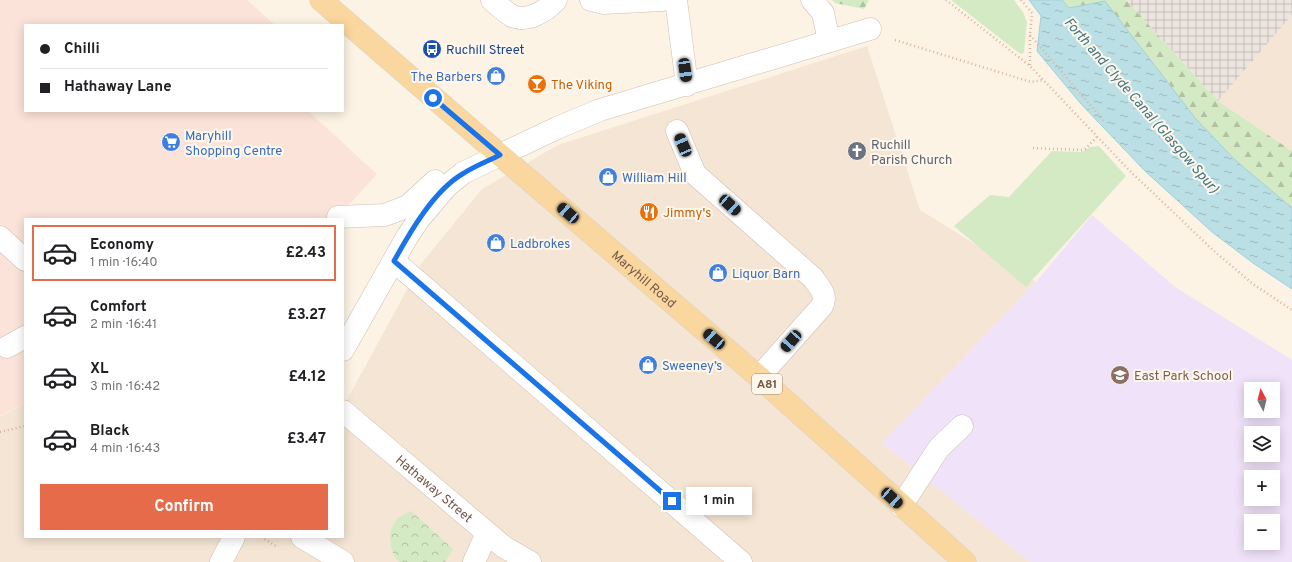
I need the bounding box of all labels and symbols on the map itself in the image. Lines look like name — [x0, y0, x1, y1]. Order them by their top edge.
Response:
water label: Forth and Clyde Canal (Glasgow Spur) — [1060, 15, 1222, 198]
bus stop icon: Ruchill Street — [421, 38, 443, 60]
place label: Ruchill Street — [446, 43, 525, 59]
car — [677, 57, 693, 83]
shop icon: The Barbers — [485, 65, 507, 87]
place label: The Barbers — [411, 70, 482, 86]
bar icon: The Viking — [526, 73, 548, 95]
place label: The Viking — [551, 78, 612, 94]
route start — [424, 89, 442, 107]
place label: Maryhill Shopping Centre — [185, 129, 282, 160]
supermarket icon: Maryhill Shopping Centre — [160, 131, 182, 153]
car — [673, 132, 693, 158]
place label: Ruchill Parish Church — [871, 138, 952, 169]
church icon: Ruchill Parish Church — [846, 140, 868, 162]
shop icon: William Hill — [597, 166, 619, 188]
place label: William Hill — [622, 171, 687, 187]
car — [717, 193, 743, 217]
car — [555, 201, 581, 225]
restaurant icon: Jimmy's — [638, 201, 660, 223]
place label: Jimmy's — [663, 206, 711, 222]
shop icon: Ladbrokes — [485, 232, 507, 254]
place label: Ladbrokes — [510, 237, 570, 253]
street label: Maryhill Road — [608, 248, 679, 312]
shop icon: Liquor Barn — [707, 262, 729, 284]
place label: Liquor Barn — [732, 267, 800, 283]
car — [701, 327, 727, 351]
car — [779, 328, 803, 354]
shop icon: Sweeney’s — [637, 354, 659, 376]
place label: Sweeney’s — [662, 359, 722, 375]
school or university icon: East Park School — [1109, 364, 1131, 386]
place label: East Park School — [1134, 369, 1232, 385]
road number: A81 — [752, 374, 782, 394]
north arrow — [1244, 382, 1280, 418]
street label: Hathaway Street — [392, 453, 475, 527]
car — [879, 486, 905, 510]
callout: 1 min — [686, 487, 752, 515]
route end — [663, 492, 681, 510]

